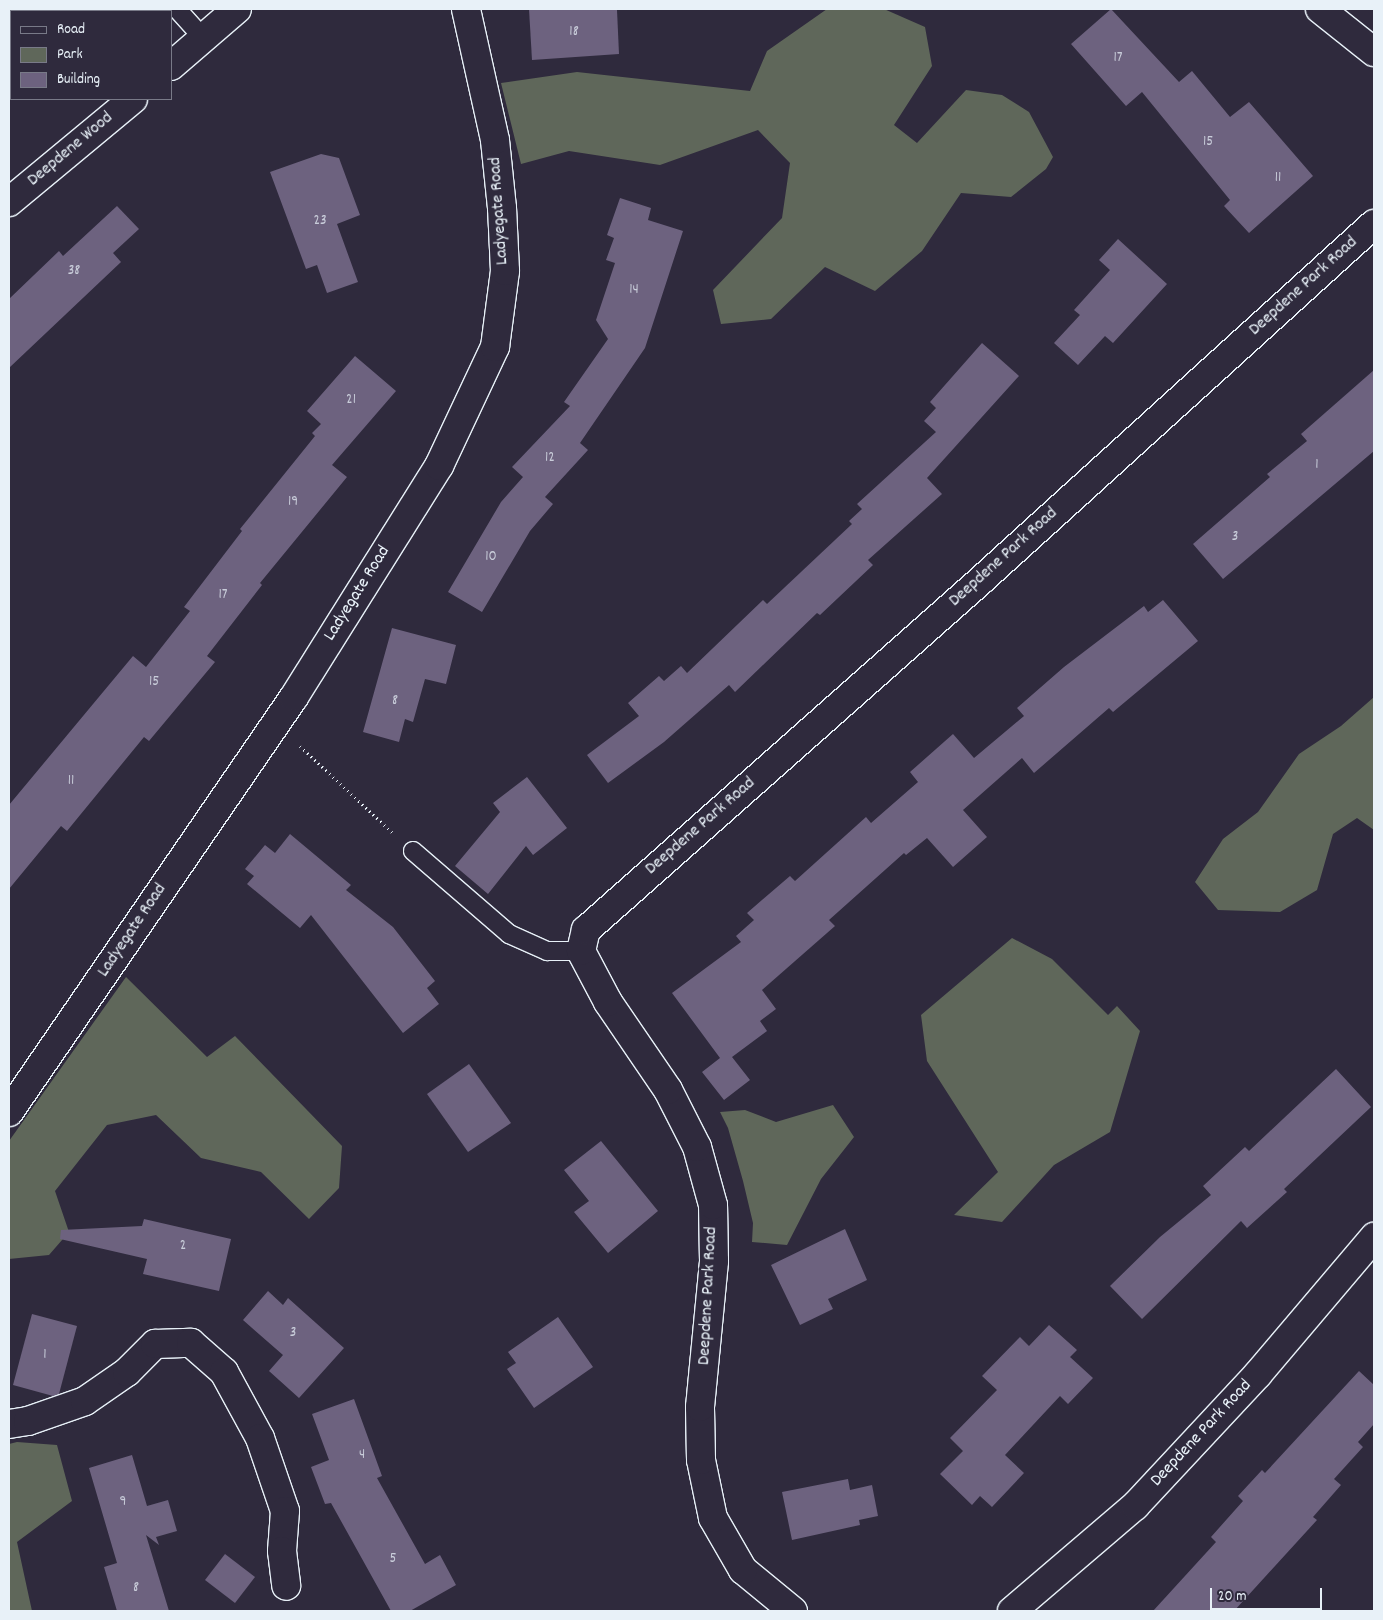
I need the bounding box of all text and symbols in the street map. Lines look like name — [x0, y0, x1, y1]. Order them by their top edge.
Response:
legend — [10, 10, 172, 100]
text: Road — [57, 19, 85, 41]
house number: 18 — [569, 24, 579, 42]
text: Park — [57, 44, 83, 66]
house number: 17 — [1113, 50, 1123, 68]
text: Building — [57, 69, 100, 91]
street label: Deepdene Wood — [24, 108, 118, 192]
house number: 15 — [1203, 134, 1213, 152]
street label: Ladyegate Road — [485, 156, 515, 266]
house number: 11 — [1275, 170, 1281, 188]
house number: 23 — [313, 213, 327, 231]
street label: Deepdene Park Road — [1245, 233, 1363, 341]
house number: 38 — [68, 263, 80, 281]
house number: 14 — [629, 282, 639, 300]
house number: 21 — [346, 392, 356, 410]
house number: 12 — [545, 450, 555, 468]
house number: 1 — [1315, 457, 1319, 475]
house number: 19 — [288, 494, 298, 512]
street label: Deepdene Park Road — [945, 504, 1063, 612]
house number: 3 — [1232, 529, 1238, 547]
street label: Ladyegate Road — [320, 542, 396, 646]
house number: 10 — [485, 549, 497, 567]
house number: 17 — [218, 587, 228, 605]
house number: 15 — [149, 674, 159, 692]
house number: 8 — [392, 693, 398, 711]
house number: 11 — [68, 773, 74, 791]
street label: Deepdene Park Road — [642, 773, 760, 881]
street label: Ladyegate Road — [94, 880, 172, 982]
street label: Deepdene Park Road — [695, 1226, 723, 1366]
house number: 2 — [180, 1238, 186, 1256]
house number: 3 — [290, 1325, 296, 1343]
house number: 1 — [43, 1347, 47, 1365]
street label: Deepdene Park Road — [1147, 1376, 1257, 1492]
house number: 4 — [359, 1447, 365, 1465]
house number: 9 — [120, 1494, 126, 1512]
house number: 5 — [390, 1551, 396, 1569]
scale bar — [1213, 1578, 1326, 1610]
house number: 8 — [133, 1580, 139, 1598]
text: 20 m — [1218, 1586, 1246, 1608]

